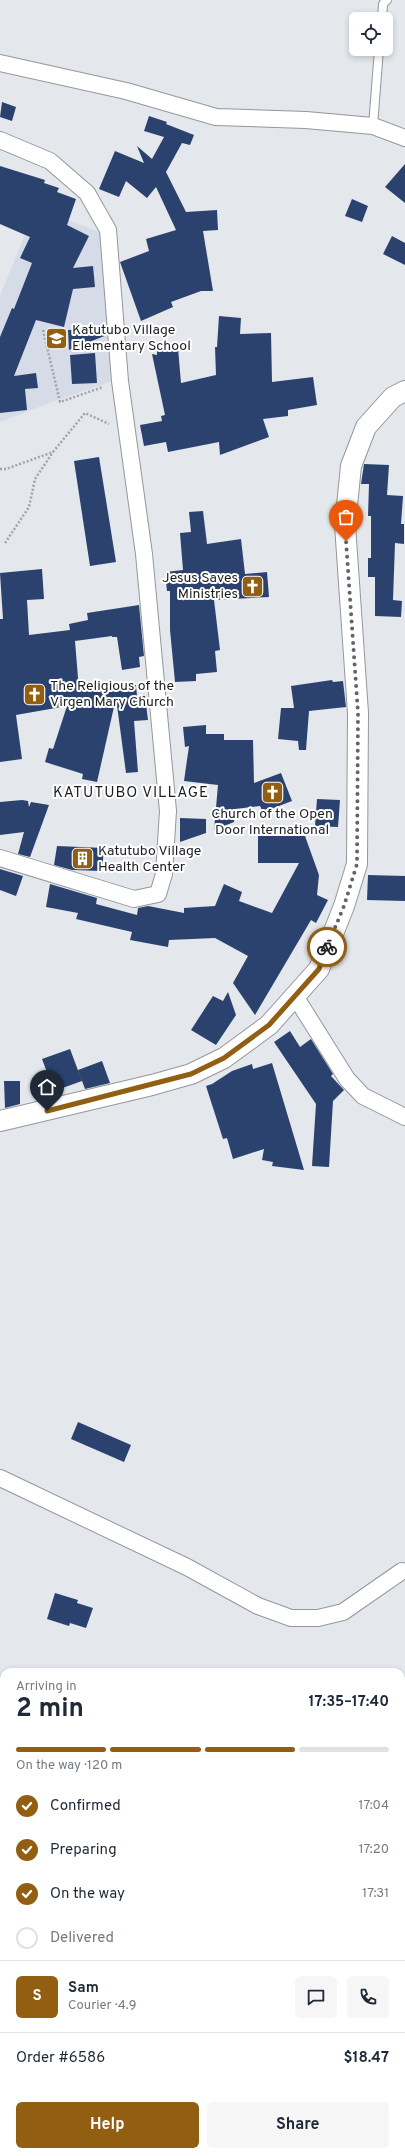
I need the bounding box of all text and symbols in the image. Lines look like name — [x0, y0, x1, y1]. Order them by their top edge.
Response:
map controls — [349, 12, 393, 56]
button: locate — [349, 12, 393, 56]
place label: Katutubo Village Elementary School — [72, 322, 191, 355]
school or university icon: Katutubo Village Elementary School — [43, 325, 69, 351]
pin — [329, 500, 363, 541]
icon: bag — [335, 506, 357, 528]
place label: Jesus Saves Ministries — [162, 570, 238, 603]
church icon: Jesus Saves Ministries — [240, 573, 266, 599]
place label: The Religious of the Virgen Mary Church — [50, 678, 174, 711]
church icon: The Religious of the Virgen Mary Church — [22, 681, 48, 707]
church icon: Church of the Open Door International — [259, 779, 285, 805]
district label: KATUTUBO VILLAGE — [53, 784, 209, 803]
place label: Church of the Open Door International — [211, 806, 333, 839]
place label: Katutubo Village Health Center — [98, 843, 201, 876]
building icon: Katutubo Village Health Center — [70, 846, 96, 872]
courier — [307, 927, 347, 967]
icon: bike — [316, 936, 338, 958]
pin — [30, 1070, 64, 1111]
icon: home — [36, 1076, 58, 1098]
text: Arriving in — [16, 1679, 77, 1695]
text: 2 min — [16, 1693, 84, 1726]
text: 17:35–17:40 — [308, 1693, 389, 1712]
text: On the way · 120 m — [16, 1758, 122, 1774]
icon: check — [16, 1795, 38, 1817]
text: Confirmed — [50, 1797, 121, 1816]
text: 17:04 — [359, 1798, 389, 1814]
icon: check — [16, 1839, 38, 1861]
text: Preparing — [50, 1841, 117, 1860]
text: 17:20 — [359, 1842, 389, 1858]
icon: check — [16, 1883, 38, 1905]
text: On the way — [50, 1885, 125, 1904]
text: 17:31 — [362, 1886, 389, 1902]
text: Delivered — [50, 1929, 114, 1948]
button: chat — [295, 1976, 337, 2018]
button: phone — [347, 1976, 389, 2018]
text: Sam — [68, 1979, 99, 1998]
text: S — [32, 1987, 42, 2006]
text: Courier · 4.9 — [68, 1998, 136, 2014]
text: Order #6586 — [16, 2049, 105, 2068]
text: $18.47 — [344, 2049, 389, 2068]
button: Help — [16, 2102, 199, 2148]
button: Share — [207, 2102, 389, 2148]

